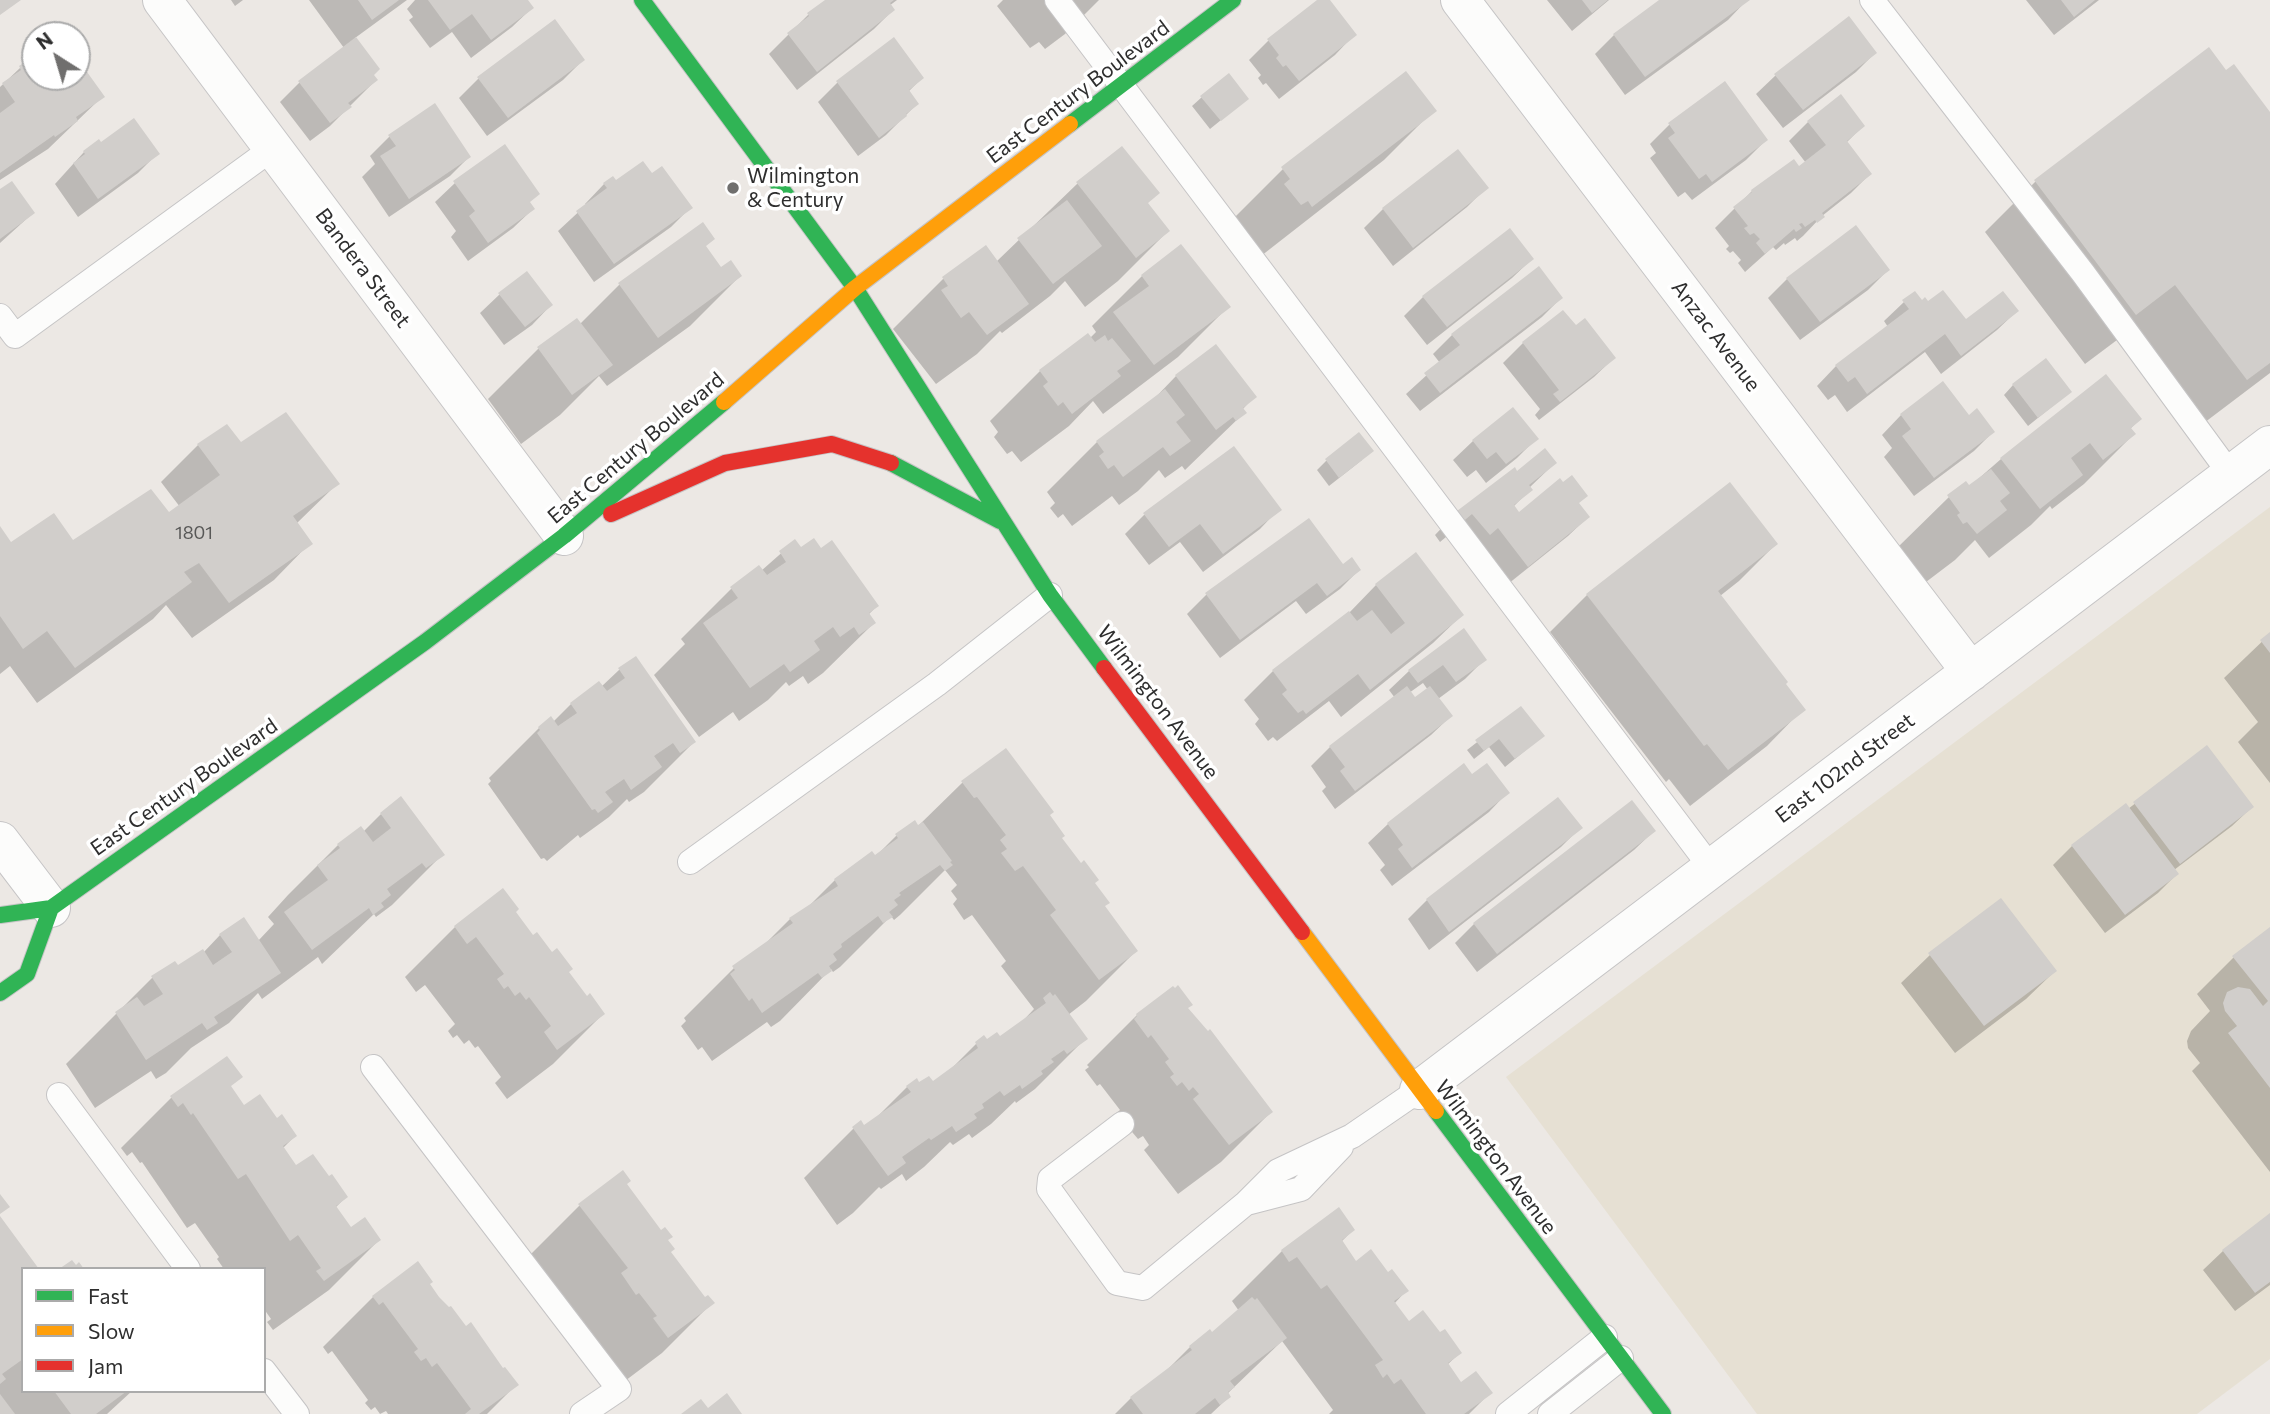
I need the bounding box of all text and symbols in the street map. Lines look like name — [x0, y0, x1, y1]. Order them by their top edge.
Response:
street label: East Century Boulevard — [982, 15, 1174, 169]
north arrow — [21, 21, 91, 91]
text: N — [32, 27, 57, 54]
place label: Wilmington & Century — [747, 163, 859, 213]
marker: Wilmington & Century — [725, 180, 741, 196]
street label: Bandera Street — [310, 204, 416, 332]
street label: Anzac Avenue — [1666, 276, 1766, 396]
street label: East Century Boulevard — [543, 367, 729, 529]
house number: 1801 — [175, 522, 213, 544]
street label: Wilmington Avenue — [1092, 620, 1224, 784]
street label: East 102nd Street — [1771, 708, 1919, 828]
street label: East Century Boulevard — [86, 713, 282, 861]
street label: Wilmington Avenue — [1430, 1075, 1562, 1239]
legend — [21, 1267, 266, 1393]
text: Fast — [88, 1283, 129, 1308]
text: Slow — [88, 1318, 135, 1343]
text: Jam — [88, 1353, 123, 1378]

